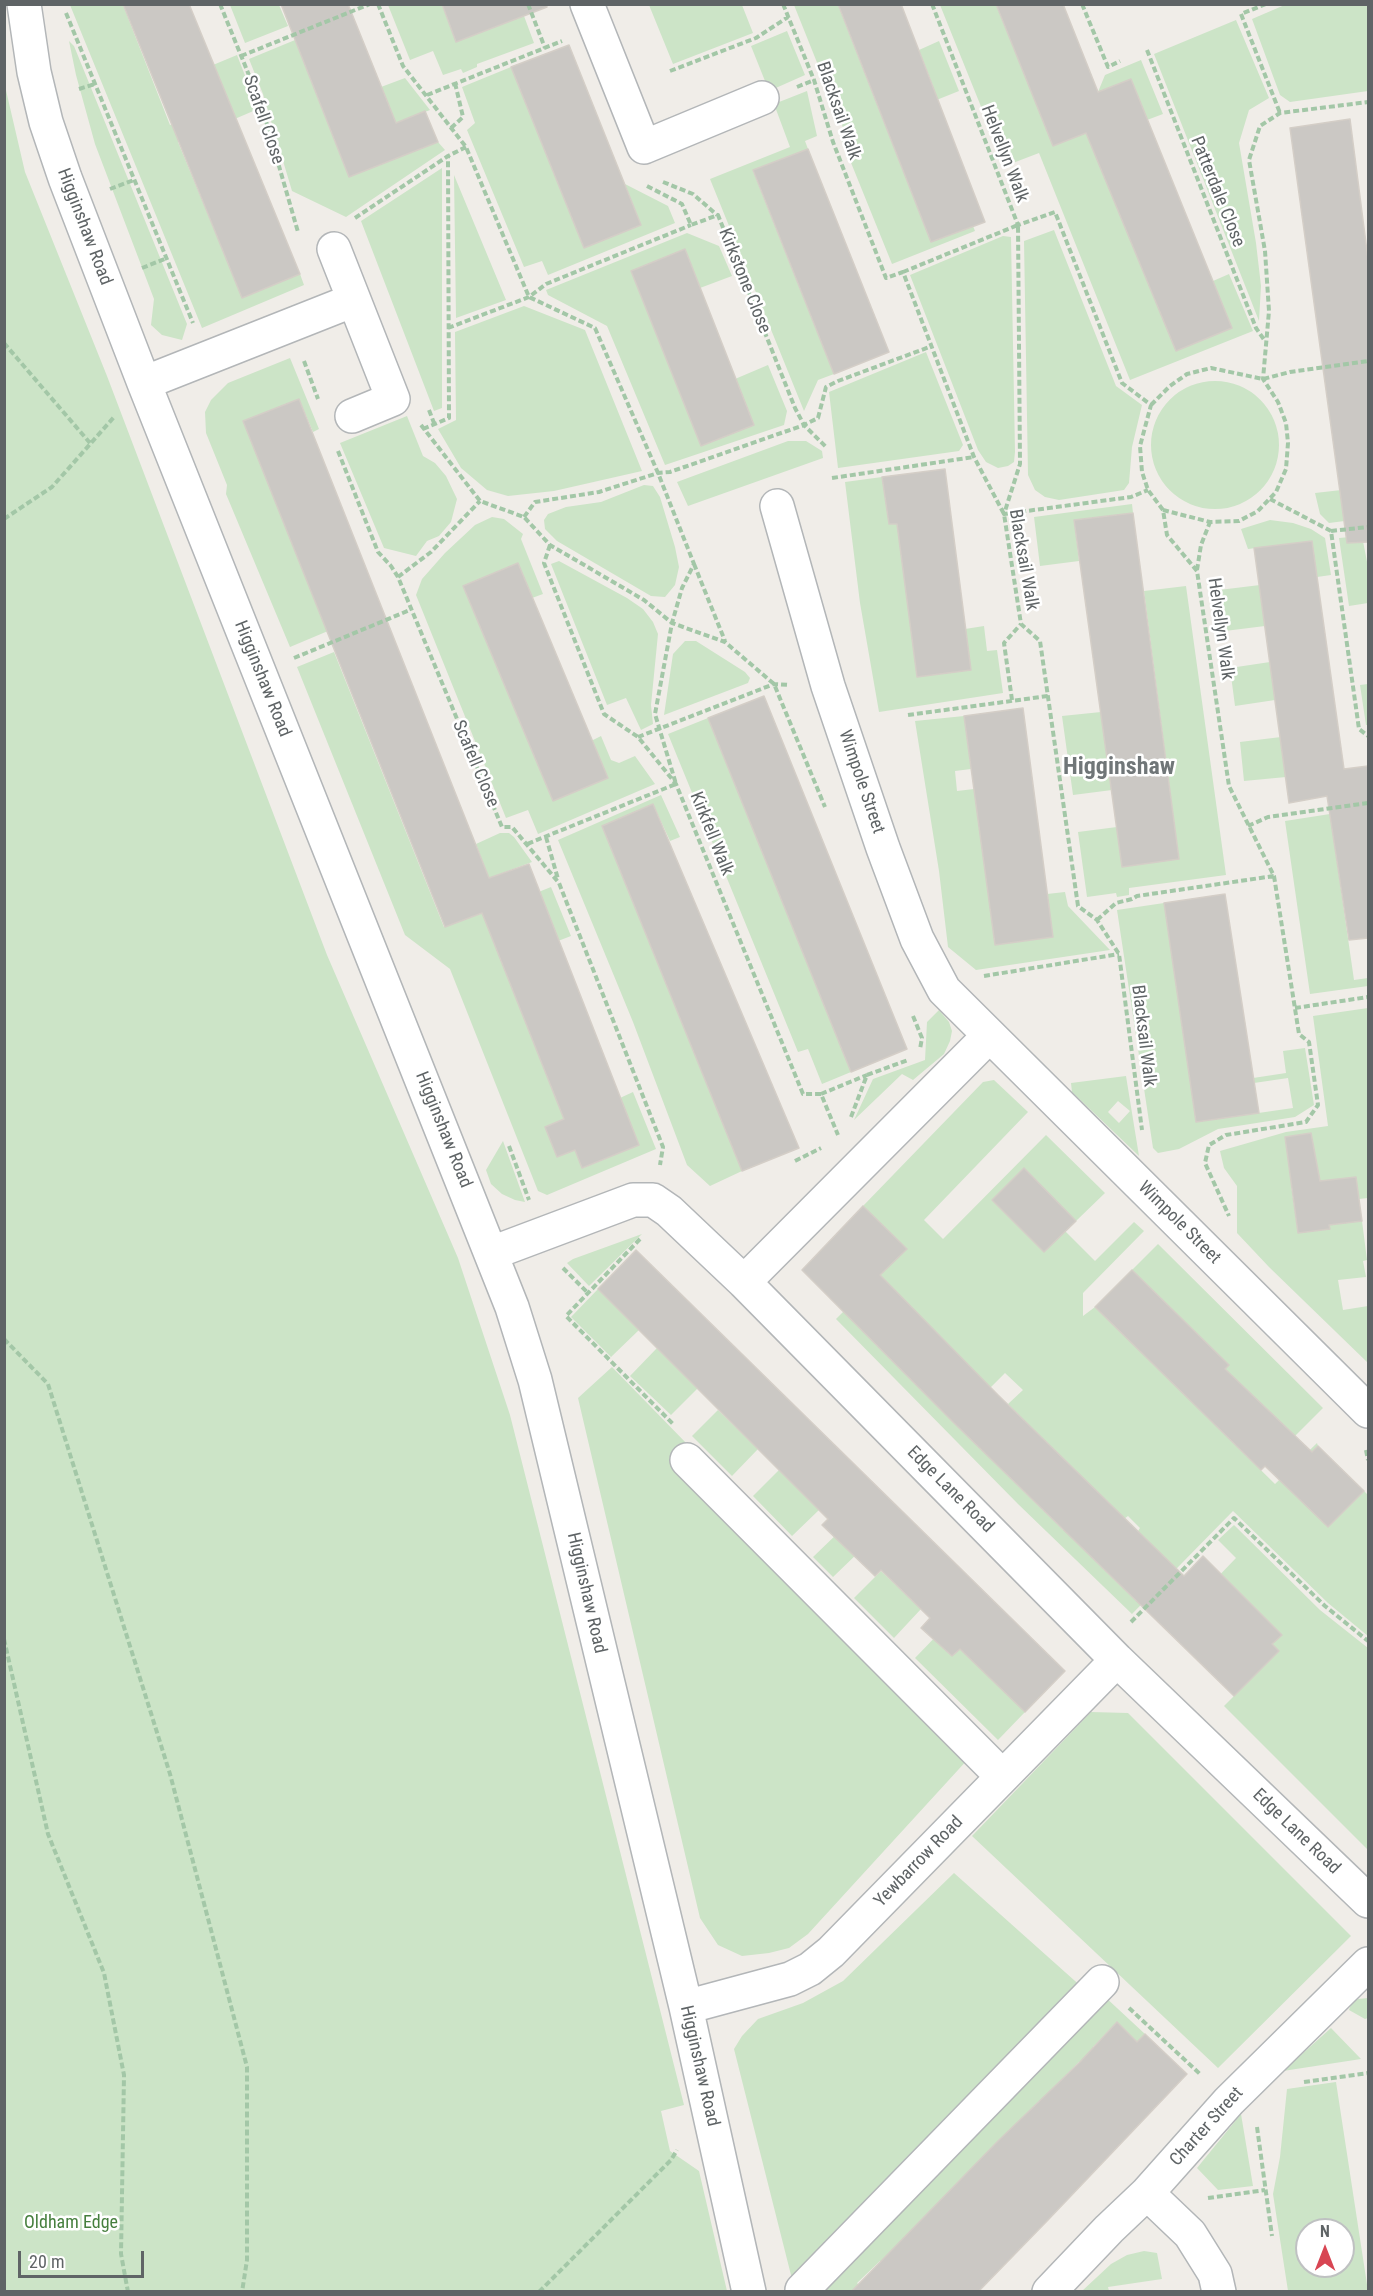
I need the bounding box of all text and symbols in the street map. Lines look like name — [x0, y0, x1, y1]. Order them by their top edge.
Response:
street label: Blacksail Walk — [811, 59, 865, 163]
street label: Scafell Close — [238, 73, 288, 167]
street label: Helvellyn Walk — [976, 102, 1032, 206]
street label: Patterdale Close — [1185, 134, 1249, 250]
street label: Higginshaw Road — [52, 166, 116, 288]
street label: Kirkstone Close — [713, 225, 775, 337]
street label: Blacksail Walk — [1003, 508, 1043, 612]
street label: Helvellyn Walk — [1202, 577, 1238, 681]
street label: Higginshaw Road — [229, 618, 295, 740]
street label: Scafell Close — [447, 717, 503, 811]
street label: Wimpole Street — [833, 727, 889, 837]
district label: Higginshaw — [1063, 754, 1175, 782]
street label: Kirkfell Walk — [684, 789, 738, 879]
street label: Blacksail Walk — [1126, 984, 1160, 1088]
street label: Higginshaw Road — [410, 1069, 476, 1191]
street label: Wimpole Street — [1133, 1177, 1225, 1269]
street label: Edge Lane Road — [902, 1442, 998, 1538]
street label: Higginshaw Road — [562, 1530, 610, 1656]
street label: Edge Lane Road — [1248, 1785, 1344, 1879]
street label: Yewbarrow Road — [870, 1812, 968, 1912]
street label: Higginshaw Road — [675, 2003, 723, 2129]
street label: Charter Street — [1166, 2083, 1248, 2171]
park label: Oldham Edge — [24, 2212, 118, 2234]
north arrow — [1295, 2218, 1355, 2278]
text: N — [1320, 2222, 1330, 2241]
scale bar — [21, 2239, 147, 2277]
text: 20 m — [29, 2251, 64, 2272]

